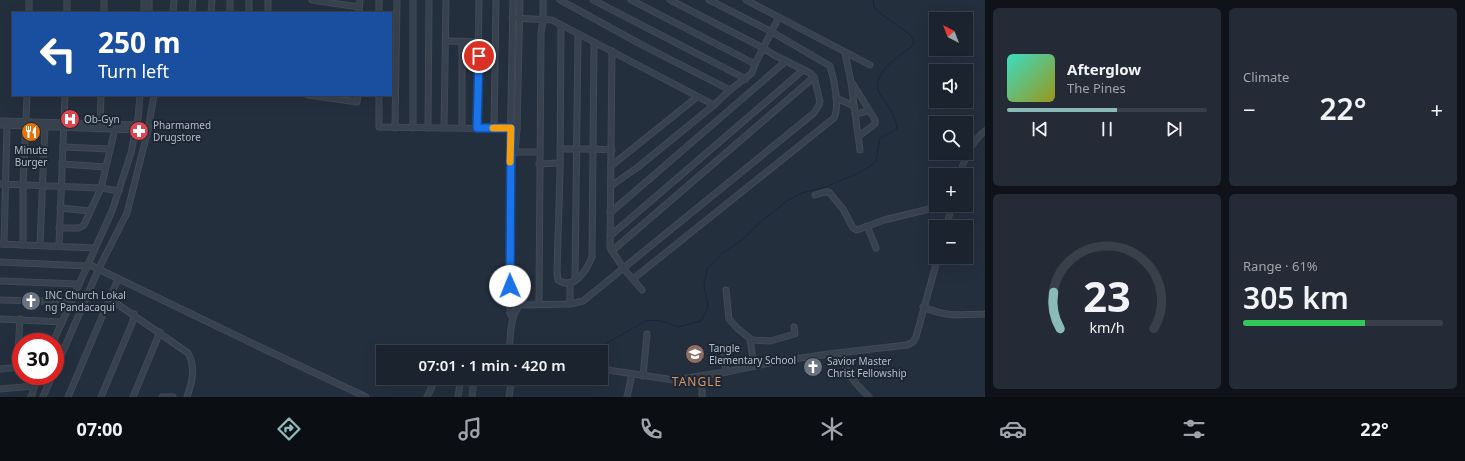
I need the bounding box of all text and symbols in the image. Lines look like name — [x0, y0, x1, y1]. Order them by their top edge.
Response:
north arrow — [929, 12, 973, 56]
map controls — [929, 12, 973, 264]
text: 250 m — [98, 23, 181, 61]
icon: left — [32, 28, 84, 80]
pin — [462, 39, 496, 73]
icon: arrive — [468, 45, 490, 67]
text: Turn left — [98, 59, 169, 83]
text: Afterglow — [1067, 59, 1141, 79]
button: sound — [929, 64, 973, 108]
text: Climate — [1243, 68, 1289, 86]
text: The Pines — [1067, 79, 1126, 97]
text: 22° — [1319, 88, 1367, 129]
text: − — [1243, 94, 1256, 124]
text: + — [1430, 94, 1443, 124]
hospital icon: Ob-Gyn — [59, 108, 81, 130]
place label: Ob-Gyn — [84, 112, 120, 126]
button: search — [929, 116, 973, 160]
place label: Pharmamed Drugstore — [153, 118, 211, 144]
icon: previous — [1029, 118, 1051, 140]
icon: pause — [1096, 118, 1118, 140]
icon: next — [1163, 118, 1185, 140]
pharmacy icon: Pharmamed Drugstore — [128, 120, 150, 142]
restaurant icon: Minute Burger — [20, 121, 42, 143]
place label: Minute Burger — [14, 143, 48, 169]
button: + — [929, 168, 973, 212]
button: − — [929, 220, 973, 264]
text: Range · 61% — [1243, 257, 1318, 275]
position arrow — [489, 265, 531, 307]
text: 23 — [1083, 268, 1131, 324]
text: 305 km — [1243, 277, 1349, 318]
place label: INC Church Lokal ng Pandacaqui — [45, 288, 126, 314]
church icon: INC Church Lokal ng Pandacaqui — [20, 290, 42, 312]
text: km/h — [1089, 318, 1125, 337]
speed limit sign: 30 — [12, 333, 64, 385]
place label: Tangle Elementary School — [709, 341, 796, 367]
school or university icon: Tangle Elementary School — [684, 343, 706, 365]
place label: Savior Master Christ Fellowship — [827, 354, 907, 380]
text: 07:01 · 1 min · 420 m — [418, 355, 566, 375]
church icon: Savior Master Christ Fellowship — [802, 356, 824, 378]
district label: TANGLE — [672, 373, 722, 390]
icon: directions — [275, 415, 303, 443]
icon: music — [456, 415, 484, 443]
icon: phone — [637, 415, 665, 443]
icon: climate — [818, 415, 846, 443]
icon: car — [999, 415, 1027, 443]
icon: filters — [1180, 415, 1208, 443]
text: 07:00 — [76, 417, 123, 441]
text: 22° — [1360, 417, 1389, 441]

